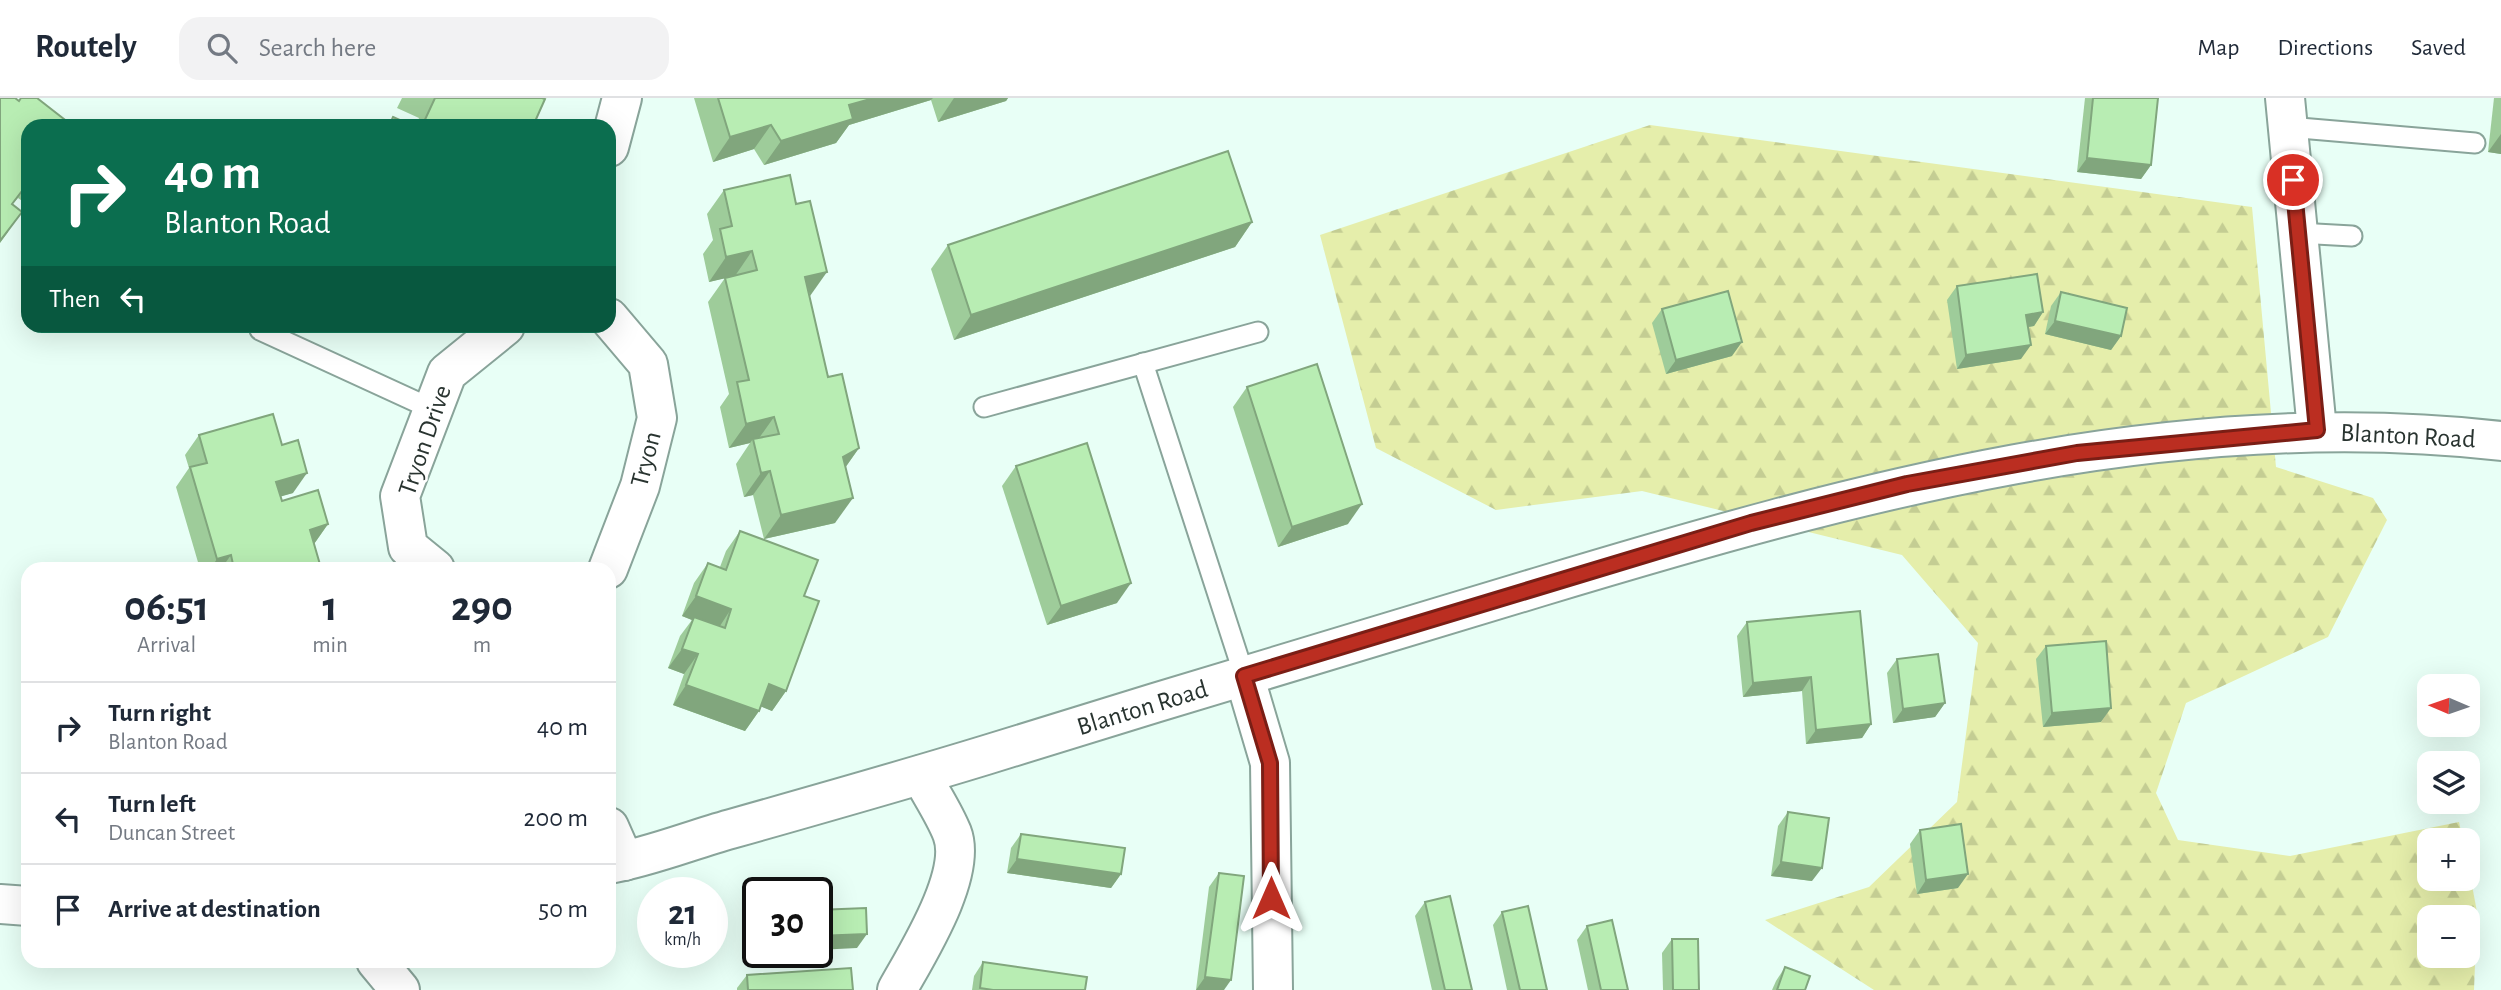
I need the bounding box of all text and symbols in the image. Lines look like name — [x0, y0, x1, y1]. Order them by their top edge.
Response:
search box — [179, 17, 669, 80]
icon: search — [203, 29, 241, 67]
text: Routely — [35, 31, 137, 64]
text: Search here — [259, 35, 376, 61]
text: Map — [2197, 36, 2239, 60]
text: Directions — [2277, 36, 2373, 60]
text: Saved — [2411, 36, 2466, 60]
icon: right — [49, 147, 140, 238]
text: 40 m — [164, 149, 261, 198]
pin — [2263, 150, 2323, 210]
icon: arrive — [2274, 161, 2312, 199]
text: Blanton Road — [164, 207, 331, 239]
icon: left — [114, 280, 152, 318]
text: Then — [49, 286, 100, 312]
street label: Tryon Drive — [394, 382, 456, 499]
street label: Blanton Road — [2340, 419, 2476, 453]
street label: Tryon — [626, 429, 666, 490]
text: 06:51 — [124, 586, 209, 628]
text: 1 — [322, 586, 338, 628]
text: 290 — [451, 586, 513, 628]
text: Arrival — [137, 634, 196, 657]
text: min — [312, 634, 348, 657]
text: m — [473, 634, 491, 657]
north arrow — [2417, 674, 2480, 737]
map controls — [2417, 674, 2480, 968]
street label: Blanton Road — [1074, 676, 1211, 740]
text: Turn right — [108, 700, 211, 726]
icon: right — [49, 709, 87, 747]
text: 40 m — [537, 714, 588, 740]
text: Blanton Road — [108, 731, 228, 754]
button: layers — [2417, 751, 2480, 814]
text: Turn left — [108, 791, 196, 817]
icon: left — [49, 800, 87, 838]
text: 200 m — [524, 805, 588, 831]
text: Duncan Street — [108, 822, 235, 845]
button: + — [2417, 828, 2480, 891]
position arrow — [1234, 861, 1308, 935]
speed limit sign: 30 — [742, 877, 833, 968]
icon: arrive — [49, 891, 87, 929]
text: Arrive at destination — [108, 896, 321, 922]
text: 50 m — [538, 896, 588, 922]
text: 21 — [668, 896, 697, 931]
button: − — [2417, 905, 2480, 968]
text: km/h — [664, 931, 701, 949]

